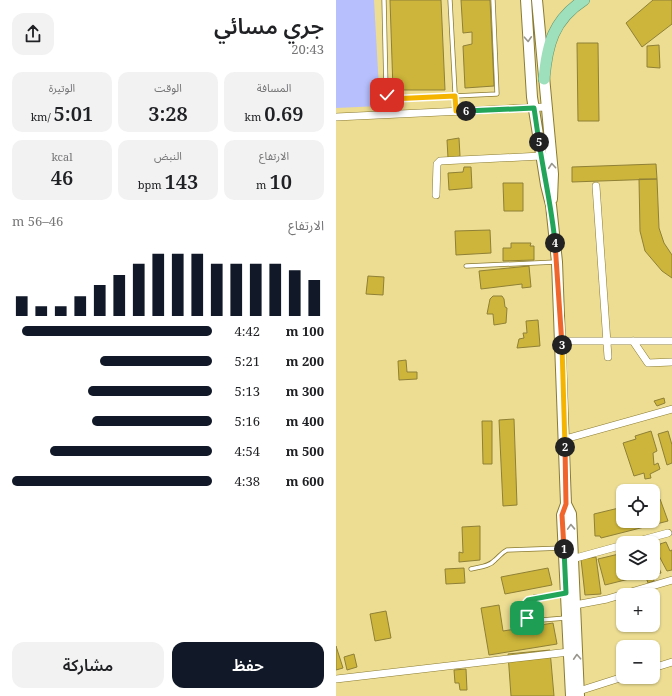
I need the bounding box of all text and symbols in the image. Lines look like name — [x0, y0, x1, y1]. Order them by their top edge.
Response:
text: جري مسائي — [214, 10, 324, 40]
button: share — [12, 13, 54, 55]
one-way arrow — [524, 36, 533, 42]
text: 20:43 — [291, 40, 324, 58]
pin — [370, 78, 404, 112]
text: الوتيرة — [49, 80, 75, 95]
text: الوقت — [154, 80, 182, 95]
text: المسافة — [257, 80, 291, 95]
icon: check — [376, 84, 398, 106]
text: 5:01 — [54, 100, 93, 127]
text: 3:28 — [148, 100, 188, 127]
text: 0.69 — [264, 100, 304, 127]
pin: 6 — [456, 101, 476, 121]
text: 6 — [463, 103, 469, 118]
text: /km — [31, 109, 54, 124]
text: km — [244, 109, 264, 124]
pin: 5 — [529, 132, 549, 152]
text: 5 — [536, 134, 542, 149]
text: النبض — [154, 148, 182, 163]
text: الارتفاع — [259, 148, 289, 163]
text: kcal — [51, 149, 73, 164]
one-way arrow — [548, 163, 557, 169]
text: 46 — [51, 164, 73, 191]
text: 143 — [165, 168, 198, 195]
text: 10 — [269, 168, 292, 195]
text: bpm — [138, 177, 165, 192]
text: m — [256, 177, 269, 192]
text: 46–56 m — [12, 212, 63, 230]
text: الارتفاع — [288, 216, 324, 234]
pin: 4 — [545, 233, 565, 253]
text: 4 — [552, 235, 558, 250]
text: 4:42 — [234, 322, 260, 340]
text: 100 m — [286, 322, 324, 340]
pin: 3 — [552, 335, 572, 355]
text: 3 — [559, 337, 565, 352]
text: 5:21 — [234, 352, 260, 370]
text: 200 m — [286, 352, 324, 370]
text: 5:13 — [234, 382, 260, 400]
text: 300 m — [286, 382, 324, 400]
text: 5:16 — [234, 412, 260, 430]
text: 400 m — [286, 412, 324, 430]
pin: 2 — [555, 437, 575, 457]
text: 2 — [562, 439, 568, 454]
text: 4:54 — [234, 442, 260, 460]
text: 500 m — [286, 442, 324, 460]
text: 4:38 — [234, 472, 260, 490]
text: 600 m — [286, 472, 324, 490]
map controls — [616, 484, 660, 684]
button: locate — [616, 484, 660, 528]
one-way arrow — [567, 524, 575, 530]
button: layers — [616, 536, 660, 580]
pin: 1 — [554, 539, 574, 559]
text: 1 — [561, 541, 567, 556]
button: + — [616, 588, 660, 632]
pin — [510, 601, 544, 635]
icon: arrive — [516, 607, 538, 629]
button: − — [616, 640, 660, 684]
button: مشاركة — [12, 642, 164, 688]
button: حفظ — [172, 642, 324, 688]
one-way arrow — [573, 654, 582, 660]

